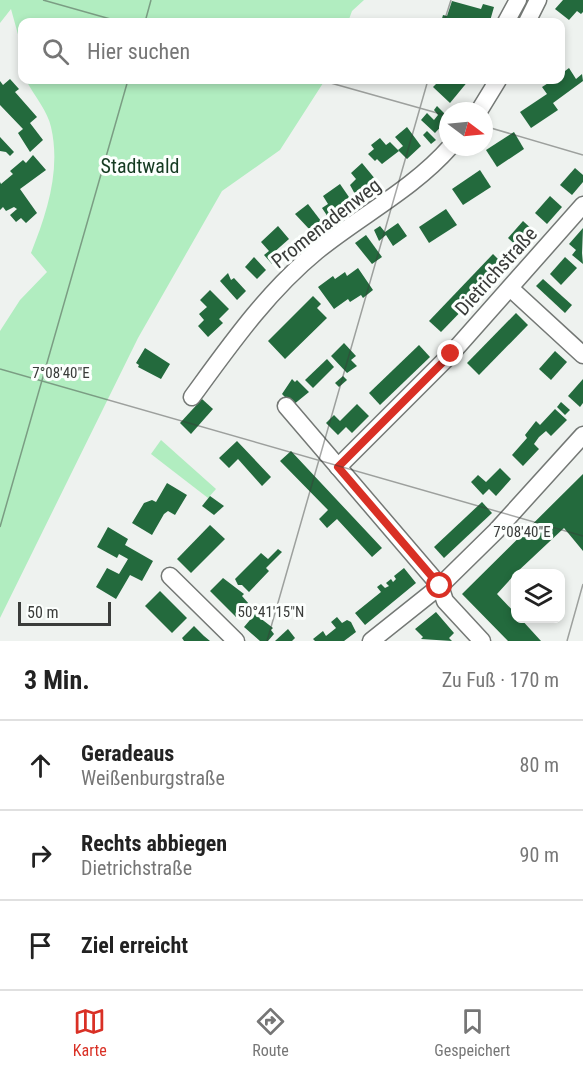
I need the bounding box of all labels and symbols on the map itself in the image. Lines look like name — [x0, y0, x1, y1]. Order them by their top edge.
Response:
north arrow — [439, 102, 493, 156]
park label: Stadtwald — [101, 154, 179, 178]
street label: Promenadenweg — [267, 173, 385, 273]
street label: Dietrichstraße — [450, 222, 542, 320]
route end — [437, 340, 463, 366]
text: 7°08'40"E — [32, 364, 90, 382]
text: 7°08'40"E — [493, 523, 551, 541]
route start — [426, 572, 452, 598]
scale bar — [18, 599, 111, 626]
text: 50°41'15"N — [238, 603, 304, 621]

